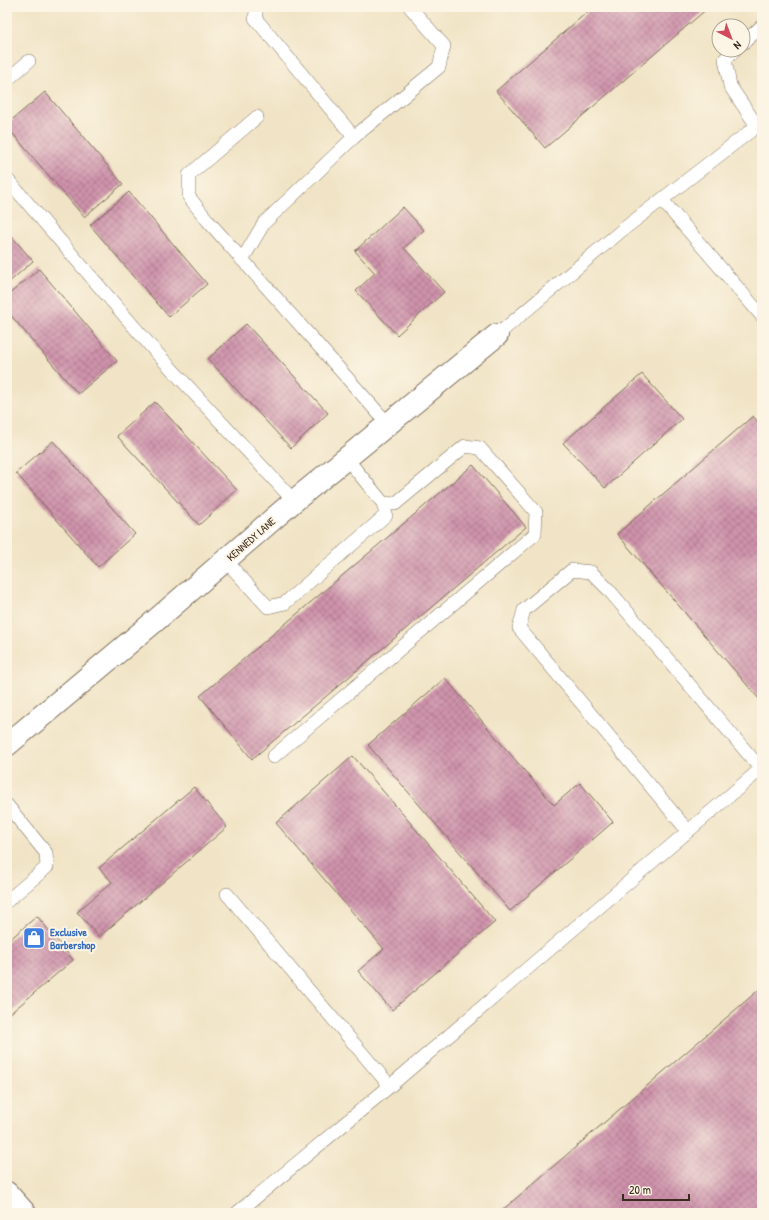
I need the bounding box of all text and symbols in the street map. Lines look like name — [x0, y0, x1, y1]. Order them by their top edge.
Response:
north arrow — [711, 18, 751, 58]
text: N — [731, 38, 745, 53]
street label: KENNEDY LANE — [224, 514, 278, 564]
shop icon: Exclusive Barbershop — [21, 925, 47, 951]
place label: Exclusive Barbershop — [50, 925, 96, 953]
scale bar — [623, 1176, 689, 1202]
text: 20 m — [629, 1181, 651, 1198]

